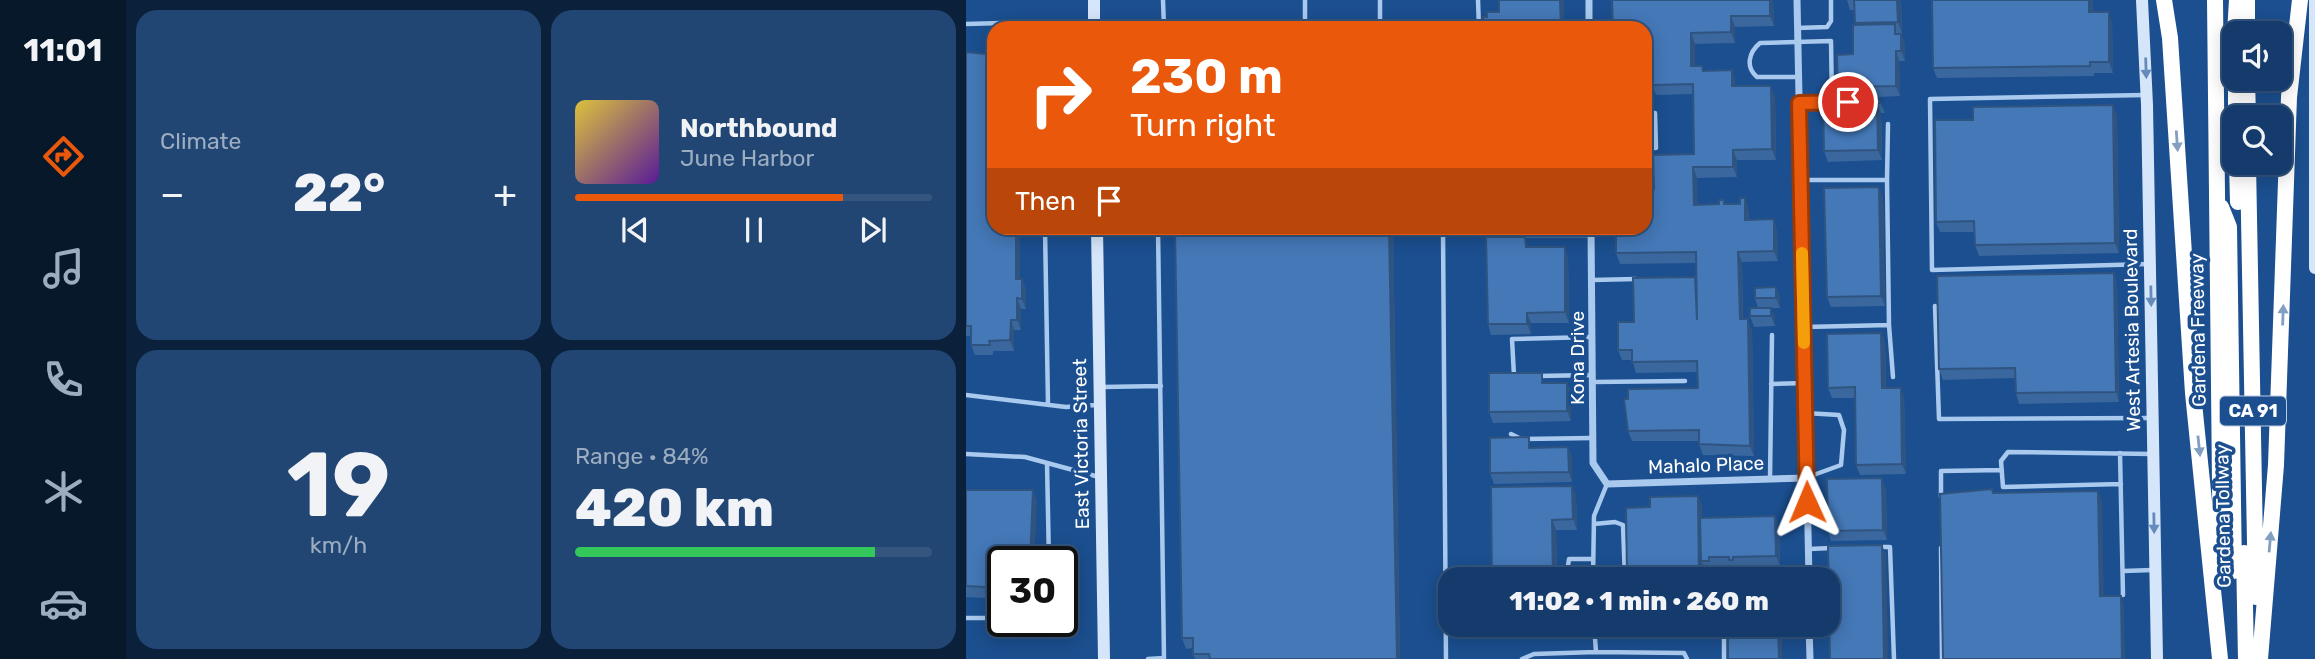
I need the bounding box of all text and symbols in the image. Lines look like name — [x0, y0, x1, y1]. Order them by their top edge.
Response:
map controls — [2222, 21, 2292, 175]
button: sound — [2222, 21, 2292, 91]
text: 11:01 — [24, 31, 102, 69]
text: 230 m — [1130, 47, 1283, 105]
icon: right — [1015, 49, 1106, 140]
one-way arrow — [2140, 57, 2152, 79]
pin — [1818, 72, 1878, 132]
icon: arrive — [1829, 83, 1867, 121]
button: search — [2222, 105, 2292, 175]
text: Turn right — [1130, 106, 1275, 144]
text: Northbound — [680, 113, 838, 144]
text: Climate — [160, 127, 241, 155]
one-way arrow — [2172, 130, 2183, 152]
icon: directions — [39, 132, 88, 181]
text: June Harbor — [680, 144, 814, 172]
text: 22° — [293, 162, 385, 224]
text: − — [160, 171, 185, 217]
text: + — [493, 171, 517, 217]
icon: arrive — [1090, 182, 1128, 220]
text: Then — [1015, 186, 1076, 217]
icon: previous — [616, 211, 654, 249]
icon: pause — [735, 211, 773, 249]
icon: next — [854, 211, 892, 249]
street label: West Artesia Boulevard — [2119, 228, 2145, 432]
icon: music — [39, 244, 88, 293]
street label: Gardena Freeway — [2185, 253, 2211, 407]
one-way arrow — [2145, 285, 2156, 307]
one-way arrow — [2277, 304, 2288, 326]
street label: Kona Drive — [1566, 311, 1589, 405]
icon: phone — [39, 355, 88, 404]
street label: East Victoria Street — [1068, 358, 1094, 530]
road number: CA 91 — [2220, 396, 2286, 426]
text: 19 — [287, 431, 390, 539]
one-way arrow — [2193, 436, 2204, 458]
text: Range · 84% — [575, 442, 709, 470]
street label: Gardena Tollway — [2210, 444, 2236, 588]
street label: Mahalo Place — [1648, 451, 1764, 479]
position arrow — [1770, 465, 1844, 539]
icon: climate — [39, 467, 88, 516]
text: 420 km — [575, 477, 774, 539]
one-way arrow — [2149, 512, 2160, 534]
text: km/h — [310, 531, 367, 559]
one-way arrow — [2265, 531, 2276, 553]
speed limit sign: 30 — [987, 546, 1078, 637]
icon: car — [39, 579, 88, 628]
text: 11:02 · 1 min · 260 m — [1509, 586, 1769, 617]

